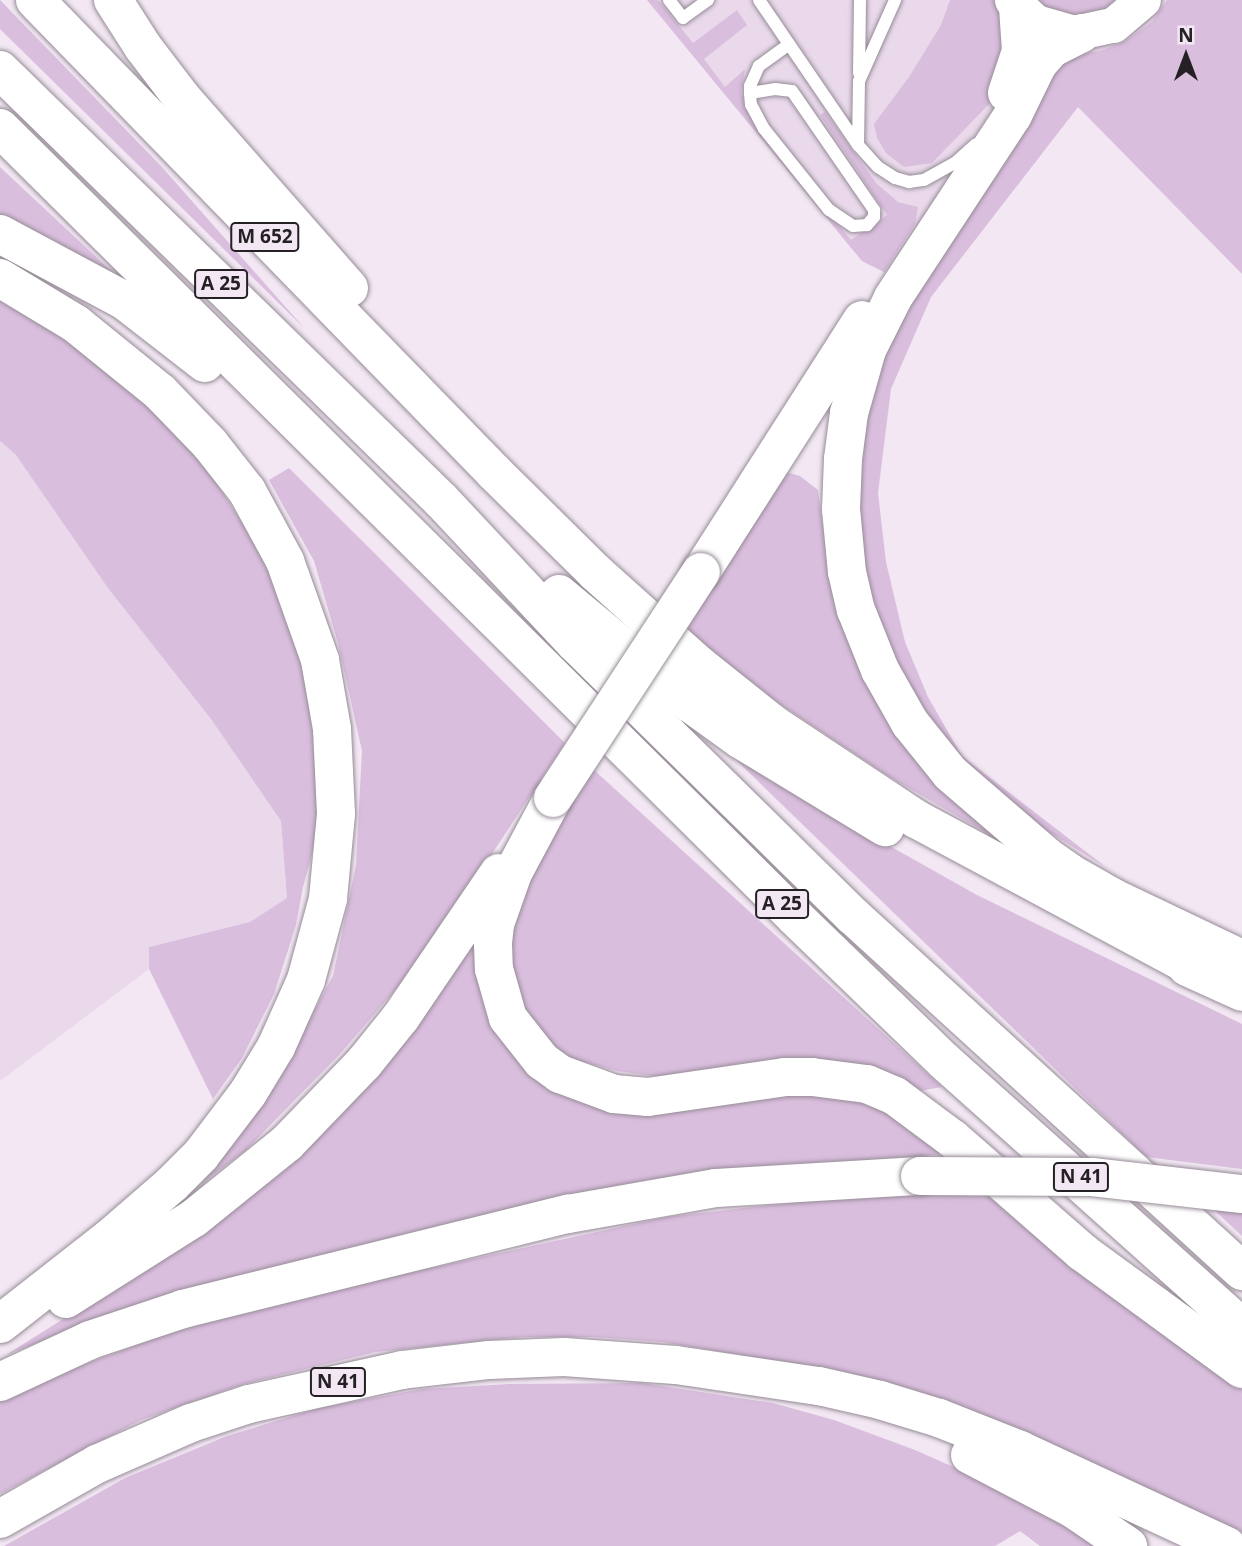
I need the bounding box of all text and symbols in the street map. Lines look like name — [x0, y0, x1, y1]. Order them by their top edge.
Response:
north arrow — [1151, 21, 1221, 91]
text: N — [1178, 22, 1194, 48]
road number: M 652 — [230, 221, 300, 252]
road number: A 25 — [193, 268, 249, 300]
road number: A 25 — [754, 888, 810, 920]
road number: N 41 — [1051, 1162, 1111, 1192]
road number: N 41 — [308, 1366, 368, 1398]

